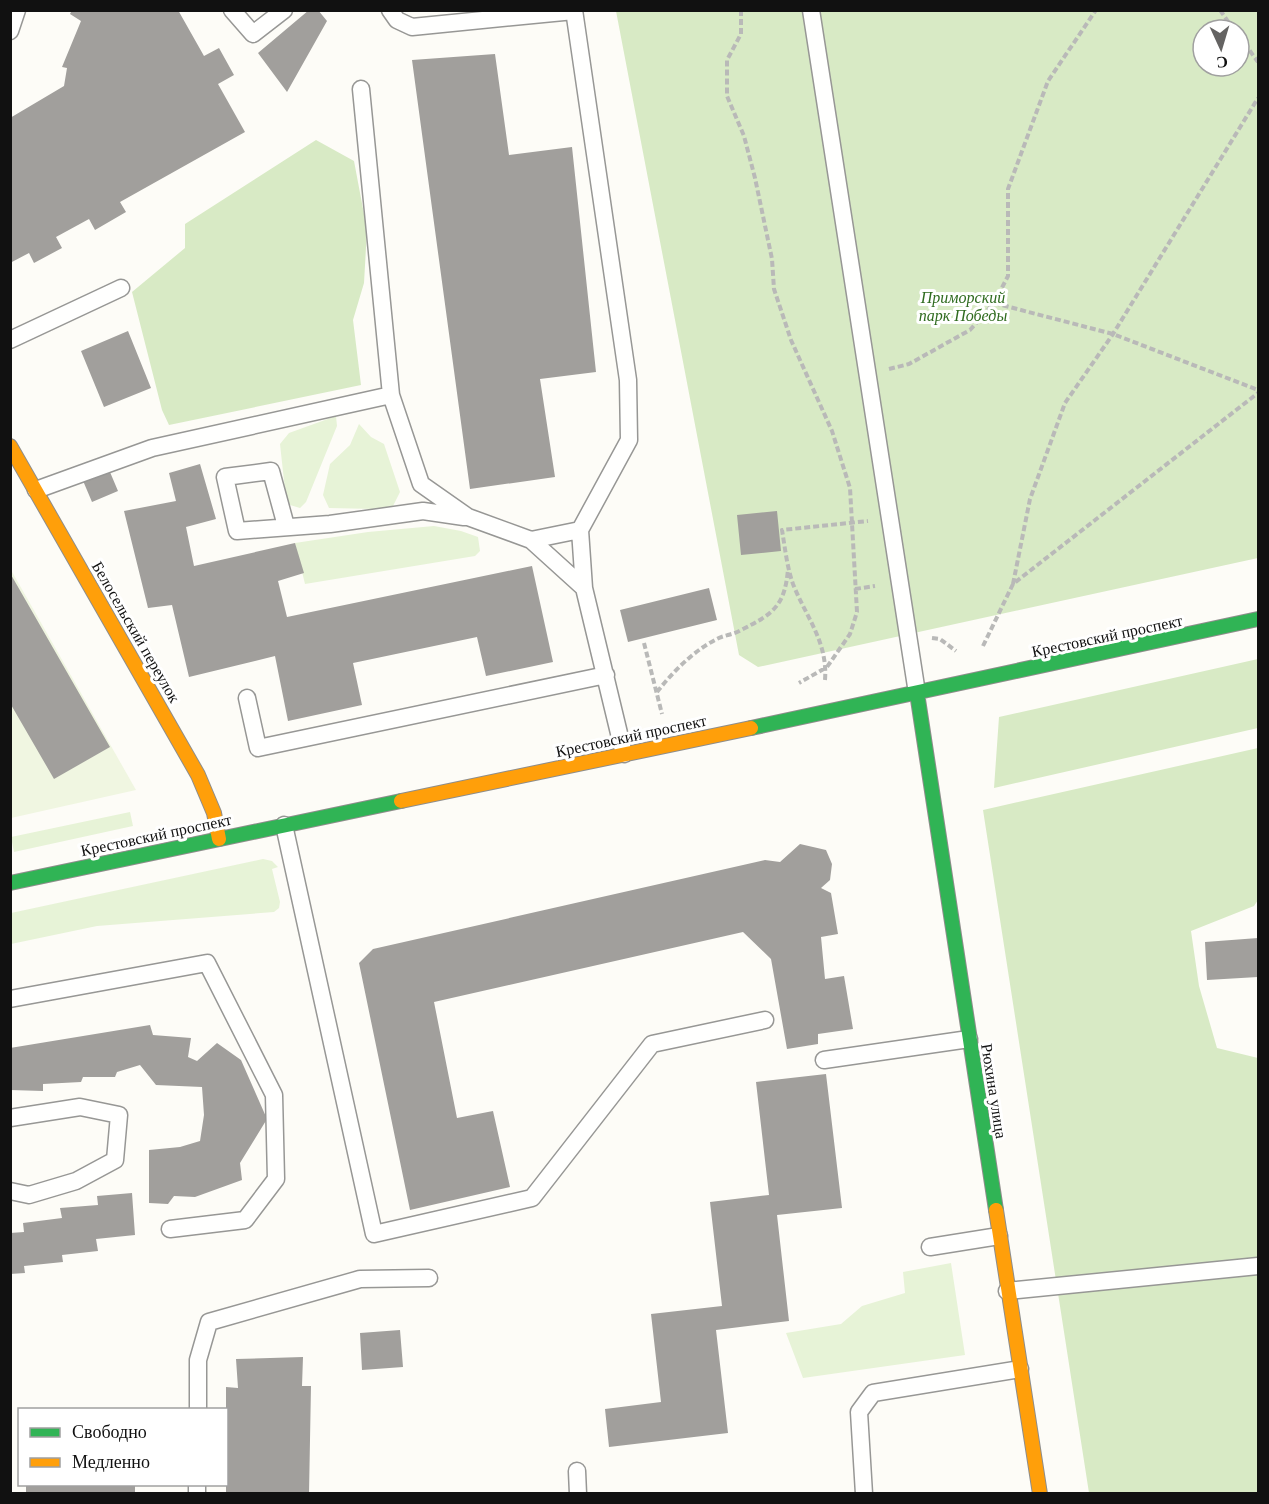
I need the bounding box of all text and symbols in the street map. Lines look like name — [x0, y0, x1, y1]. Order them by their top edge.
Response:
north arrow — [1191, 18, 1251, 78]
text: С — [1216, 54, 1228, 71]
park label: Приморский парк Победы — [919, 289, 1007, 325]
street label: Белосельский переулок — [88, 559, 183, 706]
street label: Крестовский проспект — [1030, 612, 1184, 661]
street label: Крестовский проспект — [554, 712, 708, 761]
street label: Крестовский проспект — [79, 811, 233, 860]
street label: Рюхина улица — [977, 1042, 1010, 1140]
legend — [18, 1408, 228, 1486]
text: Свободно — [72, 1422, 147, 1442]
text: Медленно — [72, 1452, 150, 1472]

